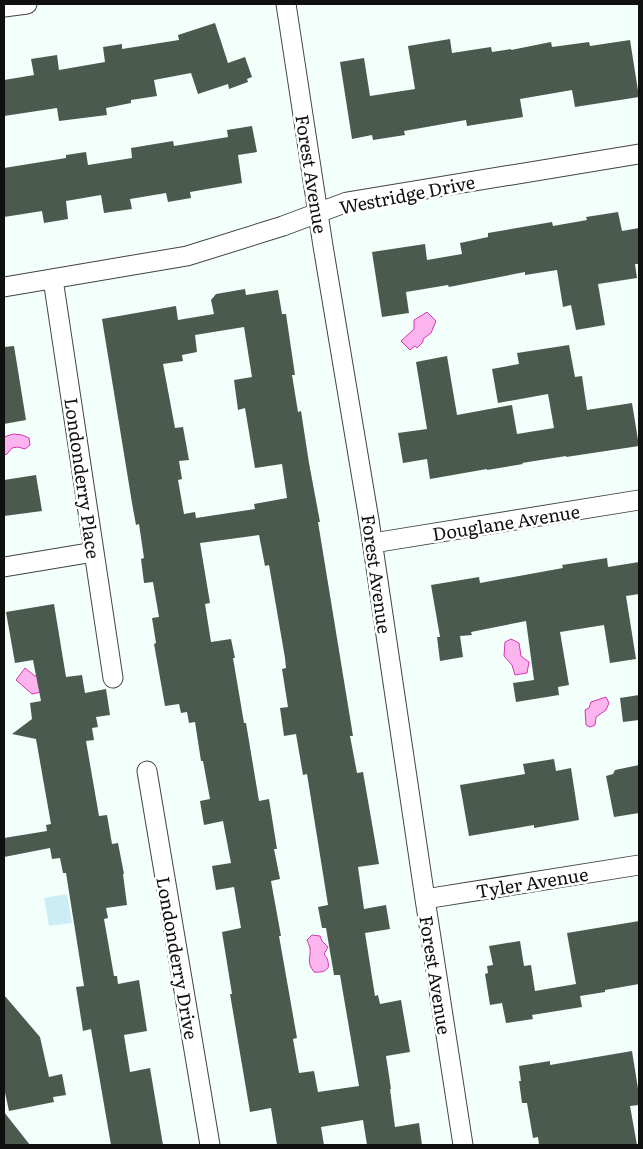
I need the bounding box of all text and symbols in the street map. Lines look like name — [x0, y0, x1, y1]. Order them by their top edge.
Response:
street label: Forest Avenue — [289, 113, 335, 235]
street label: Westridge Drive — [337, 168, 477, 220]
street label: Londonderry Place — [58, 396, 108, 560]
street label: Douglane Avenue — [430, 497, 582, 547]
street label: Forest Avenue — [355, 513, 399, 635]
street label: Tyler Avenue — [474, 860, 590, 904]
street label: Londonderry Drive — [150, 874, 206, 1042]
street label: Forest Avenue — [413, 914, 459, 1036]

